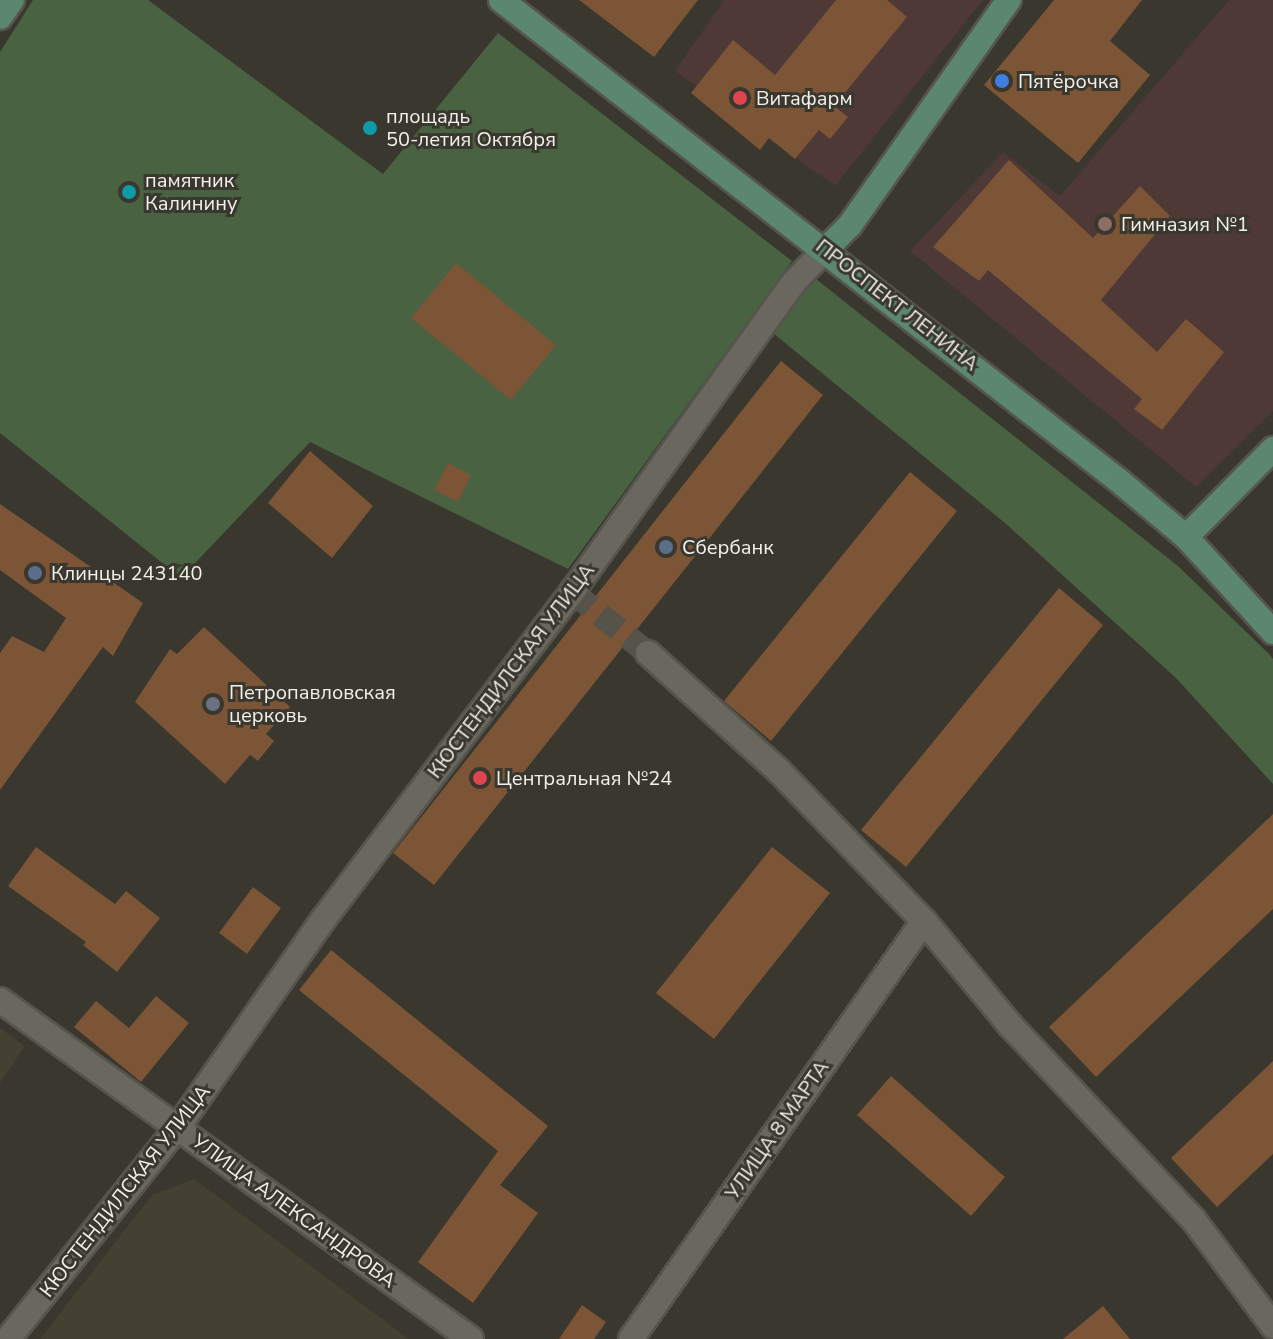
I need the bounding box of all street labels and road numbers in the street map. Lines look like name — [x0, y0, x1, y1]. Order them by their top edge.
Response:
street label: ПРОСПЕКТ ЛЕНИНА — [811, 234, 983, 376]
street label: КЮСТЕНДИЛСКАЯ УЛИЦА — [422, 559, 600, 783]
street label: УЛИЦА 8 МАРТА — [720, 1056, 834, 1204]
street label: КЮСТЕНДИЛСКАЯ УЛИЦА — [35, 1080, 215, 1302]
street label: УЛИЦА АЛЕКСАНДРОВА — [187, 1129, 401, 1293]

